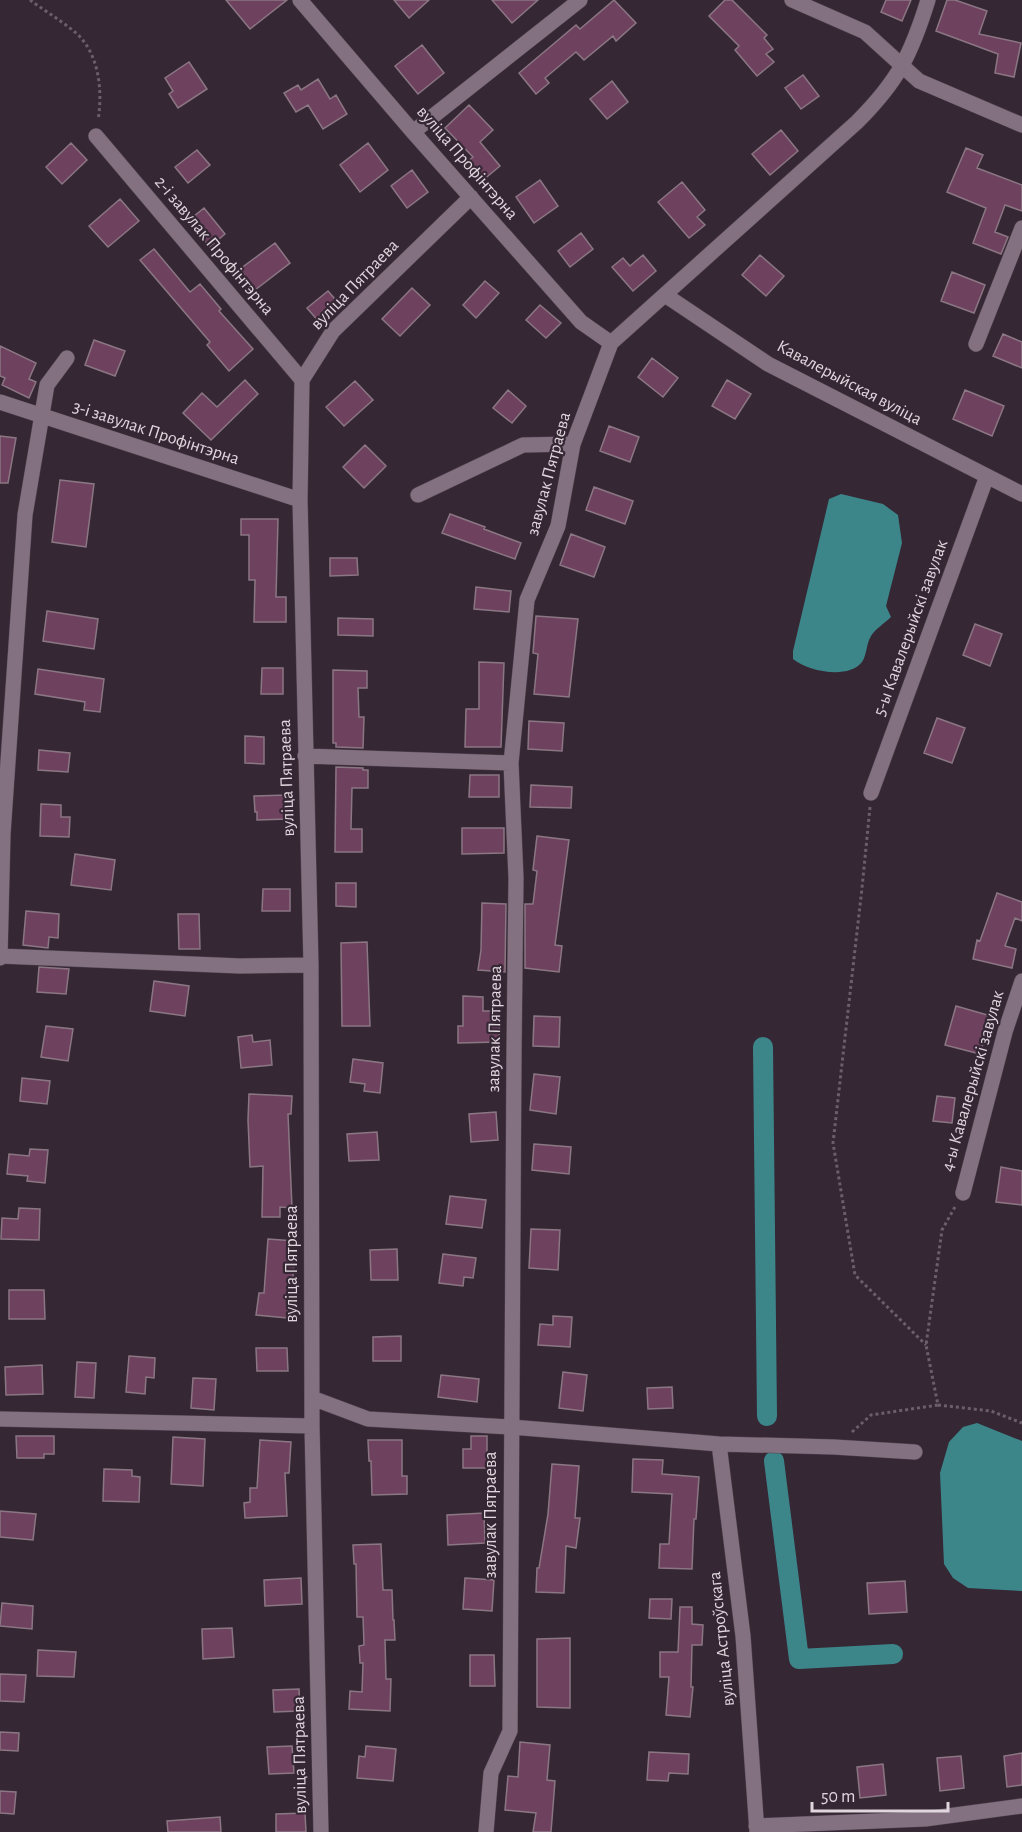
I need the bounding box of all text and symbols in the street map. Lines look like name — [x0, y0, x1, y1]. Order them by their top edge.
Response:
street label: вуліца Профінтэрна — [413, 103, 521, 223]
street label: 2-і завулак Профінтэрна — [151, 173, 277, 319]
street label: вуліца Пятраева — [308, 236, 402, 334]
street label: Кавалерыйская вуліца — [774, 337, 924, 429]
street label: 3-і завулак Профінтэрна — [71, 398, 241, 468]
street label: завулак Пятраева — [524, 410, 574, 538]
street label: 5-ы Кавалерыйскі завулак — [871, 537, 952, 719]
street label: вуліца Пятраева — [276, 719, 298, 837]
street label: завулак Пятраева — [485, 965, 505, 1093]
street label: 4-ы Кавалерыйскі завулак — [939, 988, 1008, 1174]
street label: вуліца Пятраева — [283, 1205, 301, 1323]
street label: завулак Пятраева — [482, 1451, 500, 1579]
street label: вуліца Астроўскага — [706, 1571, 738, 1707]
street label: вуліца Пятраева — [290, 1696, 310, 1814]
scale bar — [812, 1775, 948, 1813]
text: 50 m — [821, 1788, 855, 1806]

